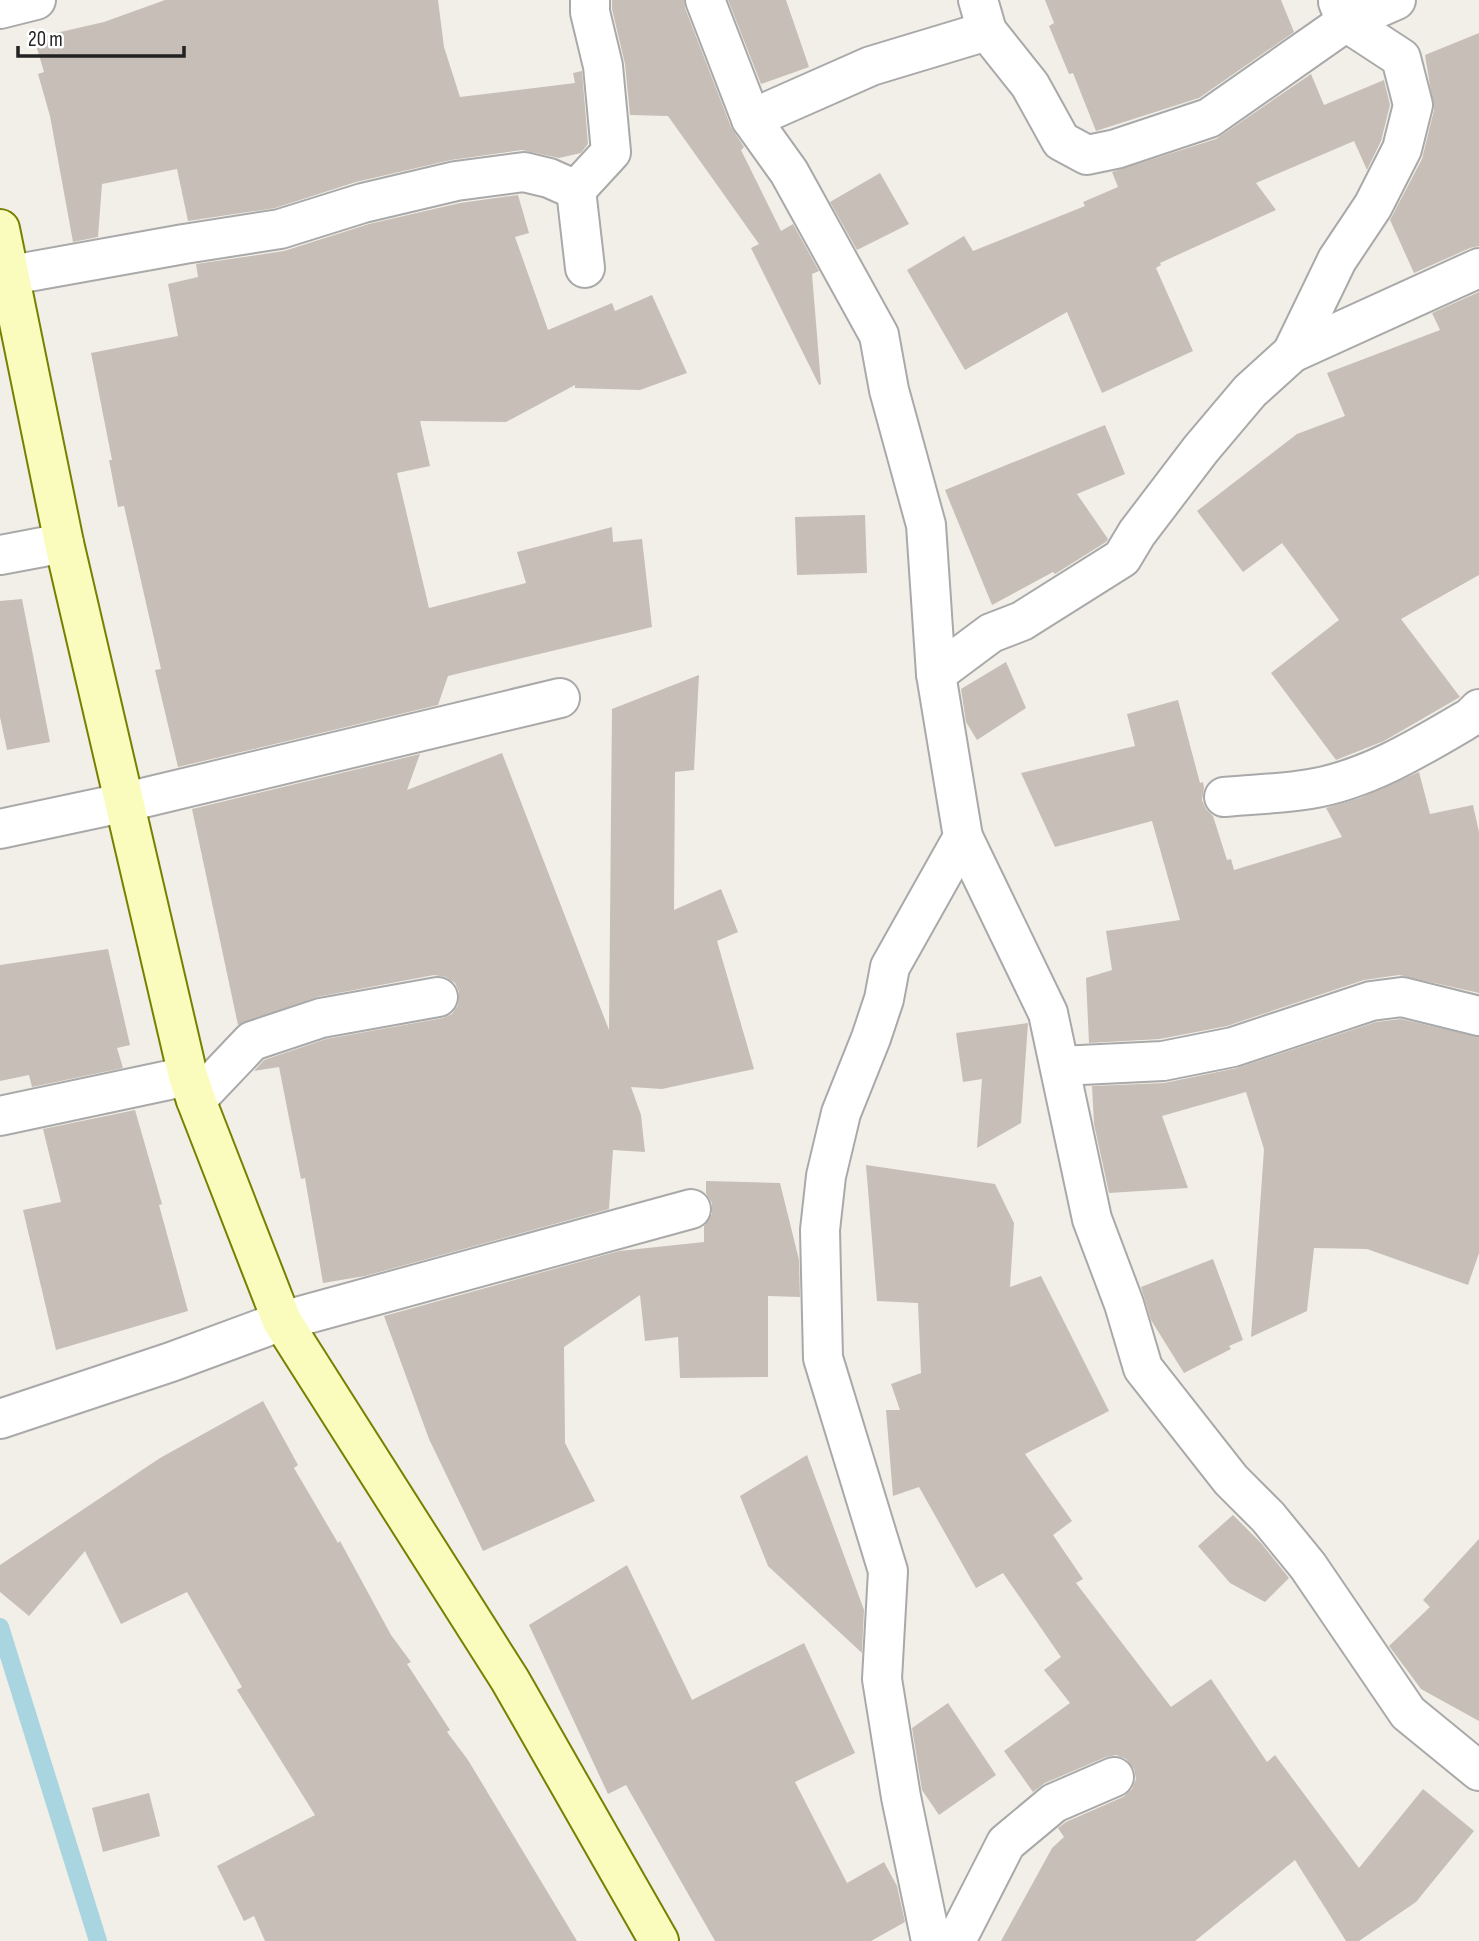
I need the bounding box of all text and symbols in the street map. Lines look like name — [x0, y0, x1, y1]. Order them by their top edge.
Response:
scale bar — [18, 14, 184, 58]
text: 20 m — [28, 27, 63, 52]

